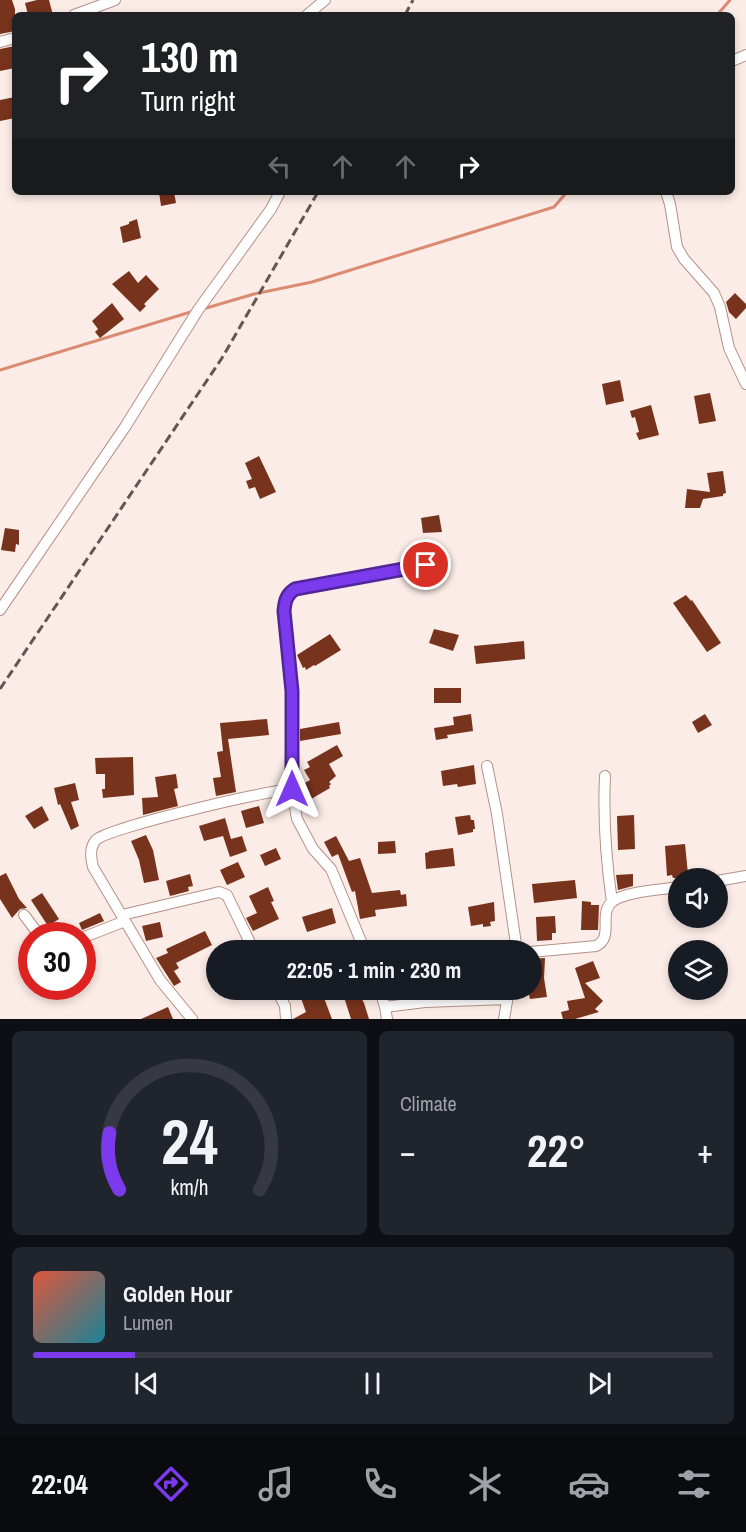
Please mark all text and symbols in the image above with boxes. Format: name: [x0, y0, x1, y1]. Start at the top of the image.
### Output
text: 130 m: [141, 29, 239, 85]
icon: right: [42, 36, 120, 114]
text: Turn right: [141, 83, 235, 119]
icon: left: [263, 150, 296, 183]
icon: ahead: [326, 150, 359, 183]
icon: ahead: [389, 150, 422, 183]
icon: right: [452, 150, 485, 183]
pin: [400, 539, 451, 590]
icon: arrive: [409, 548, 442, 581]
position arrow: [260, 757, 324, 821]
map controls: [668, 868, 728, 1000]
button: sound: [668, 868, 728, 928]
speed limit sign: 30: [18, 922, 96, 1000]
button: layers: [668, 940, 728, 1000]
text: 22:05 · 1 min · 230 m: [287, 955, 461, 985]
text: Climate: [400, 1090, 457, 1117]
text: 24: [161, 1099, 218, 1183]
text: 22°: [527, 1120, 586, 1181]
text: −: [400, 1129, 416, 1173]
text: +: [697, 1129, 713, 1173]
text: km/h: [170, 1173, 209, 1202]
text: Golden Hour: [123, 1279, 232, 1309]
text: Lumen: [123, 1309, 173, 1336]
icon: previous: [130, 1367, 163, 1400]
icon: pause: [356, 1367, 389, 1400]
icon: next: [583, 1367, 616, 1400]
icon: directions: [150, 1463, 192, 1505]
icon: music: [255, 1463, 297, 1505]
icon: phone: [359, 1463, 401, 1505]
icon: climate: [464, 1463, 506, 1505]
icon: car: [568, 1463, 610, 1505]
icon: filters: [673, 1463, 715, 1505]
text: 22:04: [31, 1466, 88, 1502]

